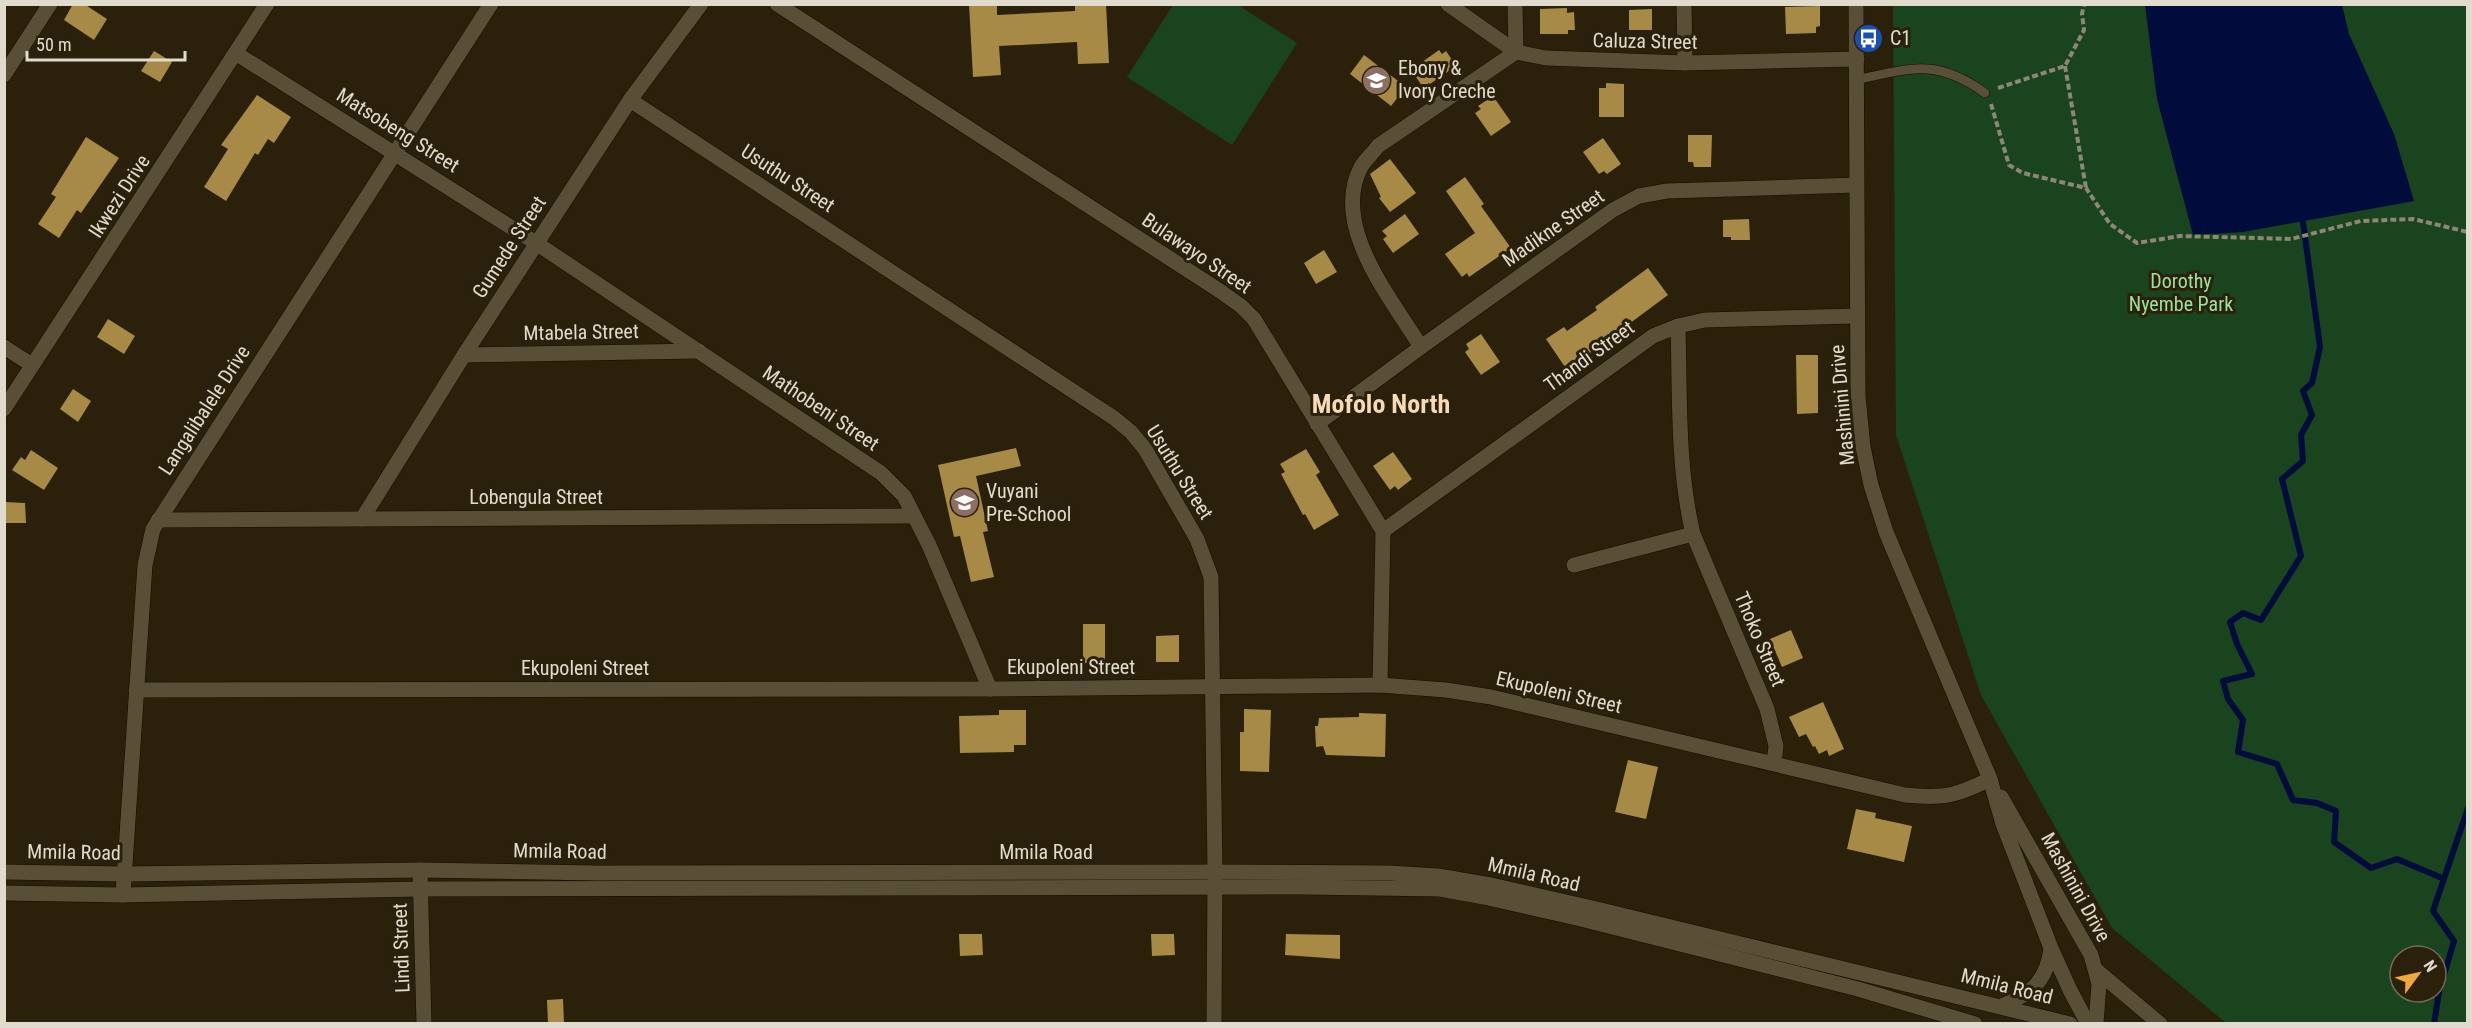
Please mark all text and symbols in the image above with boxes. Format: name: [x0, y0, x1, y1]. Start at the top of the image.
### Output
bus stop icon: C1: [1853, 22, 1885, 54]
scale bar: [27, 24, 184, 62]
place label: C1: [1890, 26, 1911, 50]
street label: Caluza Street: [1592, 28, 1698, 54]
text: 50 m: [36, 34, 71, 55]
place label: Ebony & Ivory Creche: [1398, 56, 1496, 103]
school or university icon: Ebony & Ivory Creche: [1361, 64, 1393, 96]
street label: Matsobeng Street: [332, 83, 464, 177]
street label: Usuthu Street: [737, 139, 839, 217]
street label: Ikwezi Drive: [83, 150, 155, 242]
street label: Madikne Street: [1497, 184, 1609, 272]
street label: Gumede Street: [467, 191, 551, 302]
street label: Bulawayo Street: [1138, 208, 1256, 298]
park label: Dorothy Nyembe Park: [2129, 269, 2233, 316]
street label: Thandi Street: [1539, 315, 1639, 397]
street label: Mtabela Street: [523, 319, 639, 345]
street label: Langalibalele Drive: [153, 341, 255, 479]
street label: Mashinini Drive: [1825, 344, 1859, 466]
street label: Mathobeni Street: [758, 360, 884, 456]
district label: Mofolo North: [1312, 389, 1450, 419]
street label: Usuthu Street: [1142, 420, 1218, 524]
place label: Vuyani Pre-School: [986, 479, 1071, 526]
street label: Lobengula Street: [469, 485, 603, 509]
school or university icon: Vuyani Pre-School: [949, 487, 981, 519]
street label: Thoko Street: [1729, 588, 1791, 690]
street label: Ekupoleni Street: [1007, 655, 1135, 679]
street label: Ekupoleni Street: [521, 656, 649, 680]
street label: Ekupoleni Street: [1494, 666, 1624, 718]
street label: Mashinini Drive: [2036, 828, 2116, 946]
street label: Mmila Road: [513, 838, 607, 864]
street label: Mmila Road: [27, 839, 121, 865]
street label: Mmila Road: [999, 840, 1093, 864]
street label: Mmila Road: [1486, 852, 1582, 896]
street label: Lindi Street: [387, 903, 415, 993]
north arrow: [2388, 944, 2448, 1004]
text: N: [2420, 957, 2441, 975]
street label: Mmila Road: [1959, 963, 2055, 1009]

